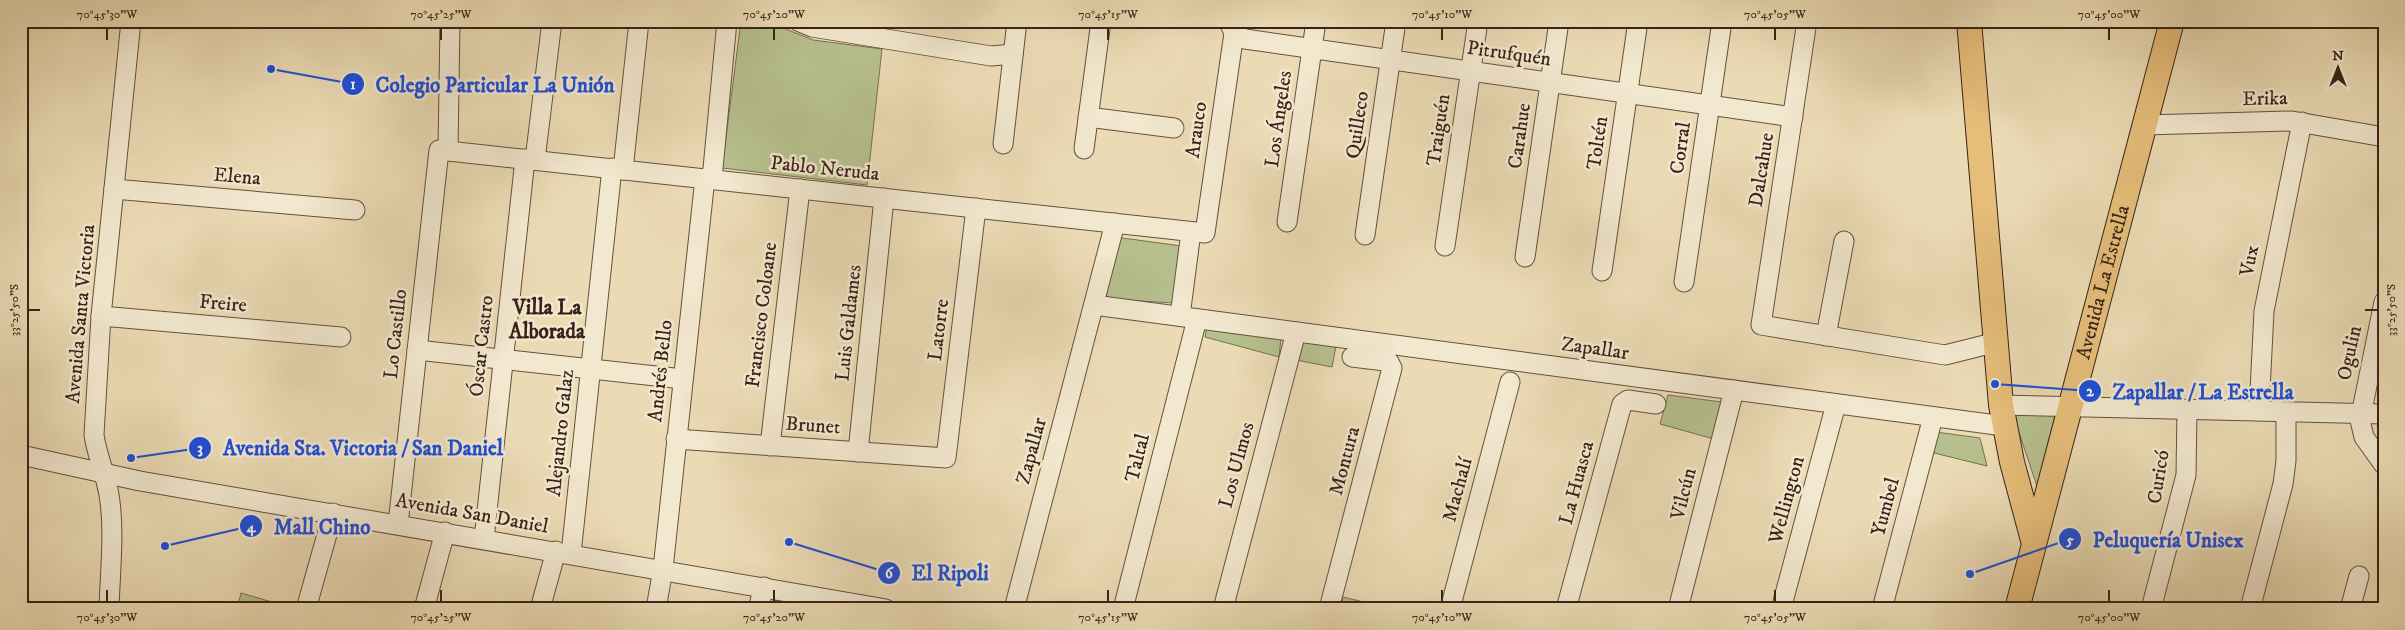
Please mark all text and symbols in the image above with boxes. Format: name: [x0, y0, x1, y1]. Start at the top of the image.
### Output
text: 70°45'30"W: [77, 7, 138, 22]
text: 70°45'25"W: [410, 7, 473, 22]
text: 70°45'20"W: [743, 7, 806, 22]
text: 70°45'15"W: [1078, 7, 1139, 22]
text: 70°45'10"W: [1412, 7, 1473, 22]
text: 70°45'05"W: [1744, 7, 1807, 22]
text: 70°45'00"W: [2078, 7, 2141, 22]
street label: Pitrufquén: [1465, 36, 1553, 72]
north arrow: [2312, 42, 2362, 92]
text: N: [2332, 47, 2344, 65]
callout: Colegio Particular La Unión: [340, 66, 624, 102]
street label: Los Ángeles: [1259, 69, 1298, 169]
text: Colegio Particular La Unión: [375, 73, 616, 99]
text: 1: [350, 75, 356, 94]
street label: Erika: [2242, 86, 2288, 112]
street label: Quilleco: [1341, 89, 1375, 161]
street label: Traiguén: [1422, 92, 1456, 168]
street label: Arauco: [1181, 100, 1213, 160]
street label: Carahue: [1503, 102, 1537, 170]
street label: Toltén: [1582, 114, 1614, 171]
street label: Corral: [1665, 120, 1697, 176]
street label: Dalcahue: [1744, 131, 1780, 209]
street label: Pablo Neruda: [769, 151, 881, 187]
street label: Elena: [212, 162, 262, 192]
street label: Avenida La Estrella: [2071, 202, 2136, 362]
street label: Avenida Santa Victoria: [61, 223, 101, 405]
street label: Francisco Coloane: [741, 241, 783, 389]
street label: Vux: [2234, 243, 2265, 280]
street label: Luis Galdames: [830, 263, 868, 383]
text: 33°25'50"S: [7, 284, 22, 336]
text: 33°25'50"S: [2384, 284, 2399, 336]
street label: Lo Castillo: [379, 288, 413, 380]
street label: Freire: [198, 289, 248, 319]
street label: Óscar Castro: [463, 294, 500, 398]
district label: Villa La Alborada: [508, 295, 586, 345]
street label: Latorre: [923, 298, 955, 362]
street label: Andrés Bello: [643, 319, 679, 423]
street label: Ogulin: [2332, 323, 2368, 383]
street label: Zapallar: [1560, 332, 1631, 366]
street label: Alejandro Galaz: [542, 368, 580, 498]
callout: Zapallar / La Estrella: [2077, 373, 2303, 409]
text: Zapallar / La Estrella: [2112, 380, 2295, 406]
text: 2: [2086, 382, 2094, 401]
street label: Brunet: [785, 412, 841, 440]
street label: Zapallar: [1011, 414, 1053, 487]
street label: Los Ulmos: [1214, 419, 1261, 511]
street label: Montura: [1324, 423, 1366, 498]
callout: Avenida Sta. Victoria / San Daniel: [188, 430, 513, 466]
street label: Taltal: [1120, 431, 1156, 485]
text: Avenida Sta. Victoria / San Daniel: [222, 436, 504, 462]
street label: La Huasca: [1554, 438, 1600, 528]
text: 3: [197, 439, 203, 458]
street label: Curicó: [2142, 448, 2176, 506]
street label: Wellington: [1763, 453, 1811, 547]
street label: Machalí: [1437, 454, 1479, 525]
street label: Vilcún: [1665, 465, 1703, 523]
street label: Yumbel: [1866, 475, 1906, 539]
street label: Avenida San Daniel: [394, 488, 550, 540]
callout: Mall Chino: [238, 508, 380, 544]
text: Mall Chino: [274, 515, 370, 541]
text: 4: [246, 518, 257, 537]
callout: Peluquería Unisex: [2058, 521, 2254, 557]
text: Peluquería Unisex: [2092, 528, 2244, 554]
text: 5: [2065, 531, 2074, 550]
callout: El Ripoli: [877, 555, 999, 591]
text: El Ripoli: [911, 561, 989, 587]
text: 6: [885, 564, 894, 583]
text: 70°45'30"W: [77, 610, 138, 625]
text: 70°45'25"W: [410, 610, 473, 625]
text: 70°45'20"W: [743, 610, 806, 625]
text: 70°45'15"W: [1078, 610, 1139, 625]
text: 70°45'10"W: [1412, 610, 1473, 625]
text: 70°45'05"W: [1744, 610, 1807, 625]
text: 70°45'00"W: [2078, 610, 2141, 625]

